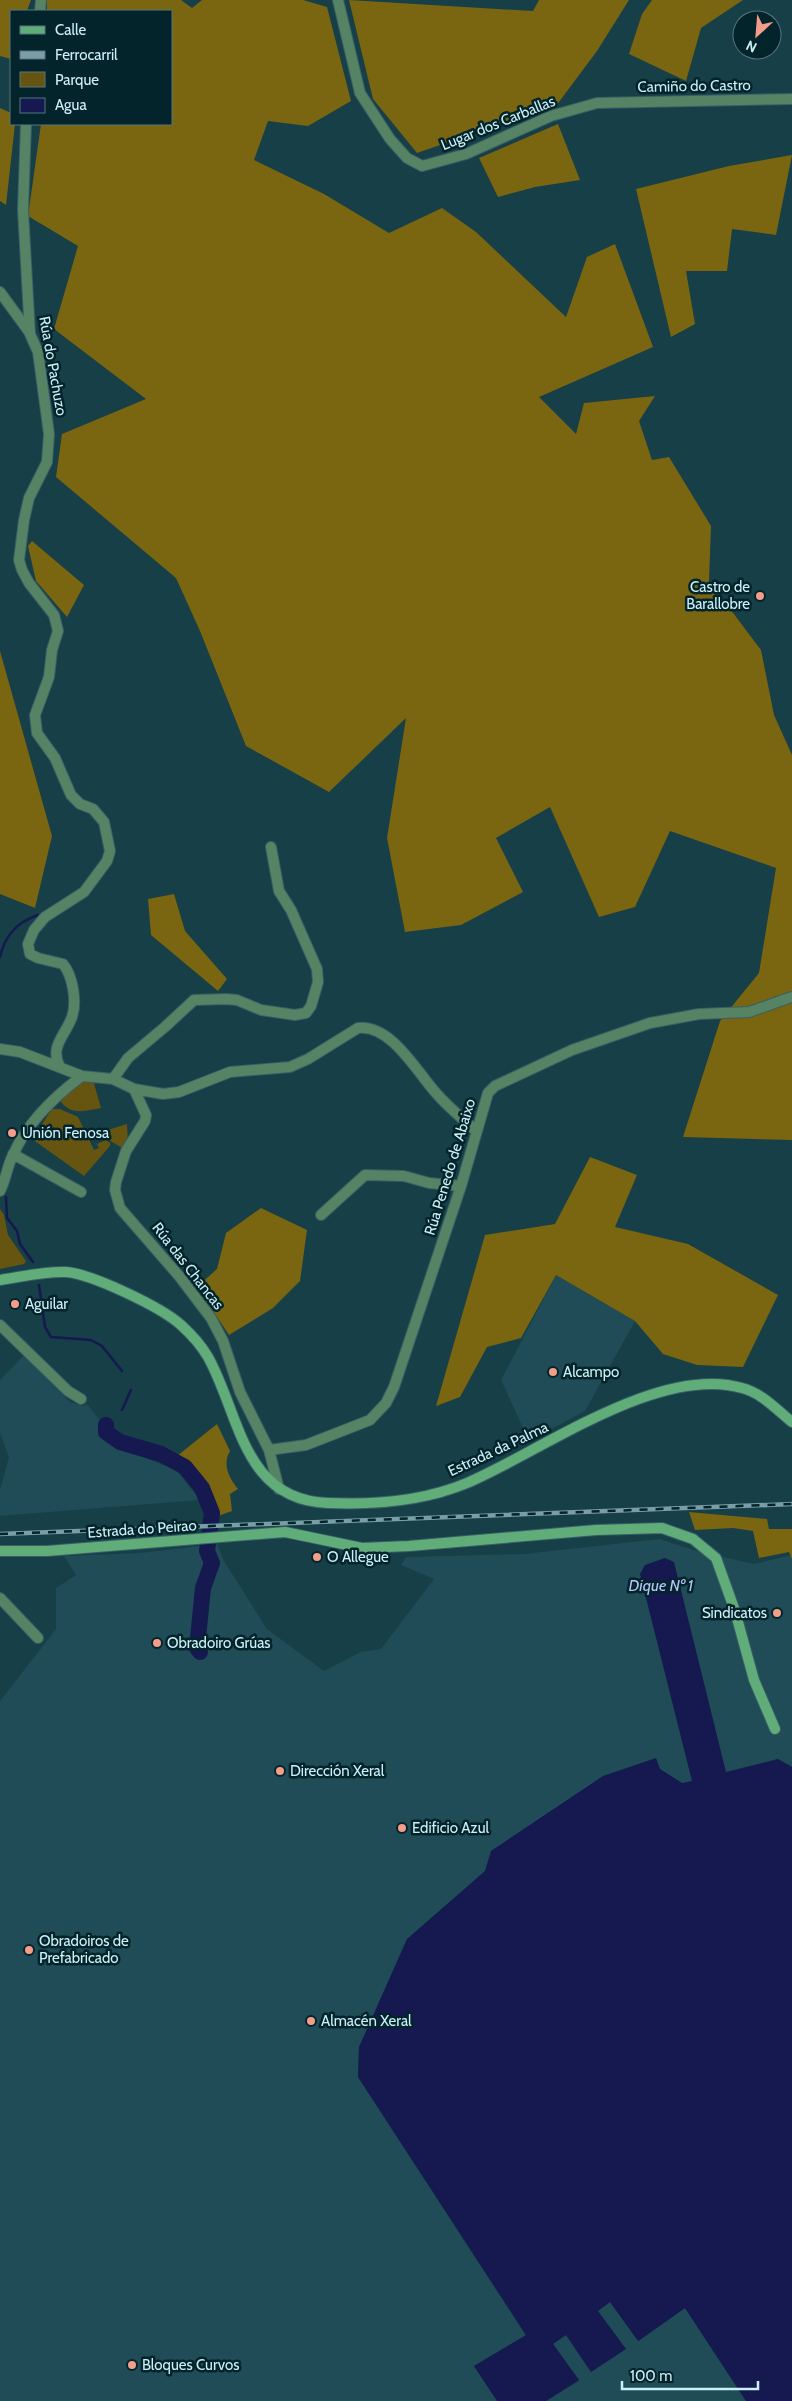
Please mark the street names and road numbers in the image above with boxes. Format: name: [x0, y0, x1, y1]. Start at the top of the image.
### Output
street label: Camiño do Castro: [637, 76, 751, 96]
street label: Lugar dos Carballas: [438, 92, 558, 154]
street label: Rúa do Pachuzo: [35, 315, 71, 417]
street label: Rúa Penedo de Abaixo: [421, 1097, 479, 1237]
street label: Rúa das Chancas: [148, 1219, 228, 1313]
street label: Estrada da Palma: [445, 1418, 552, 1480]
street label: Estrada do Peirao: [87, 1516, 197, 1542]

